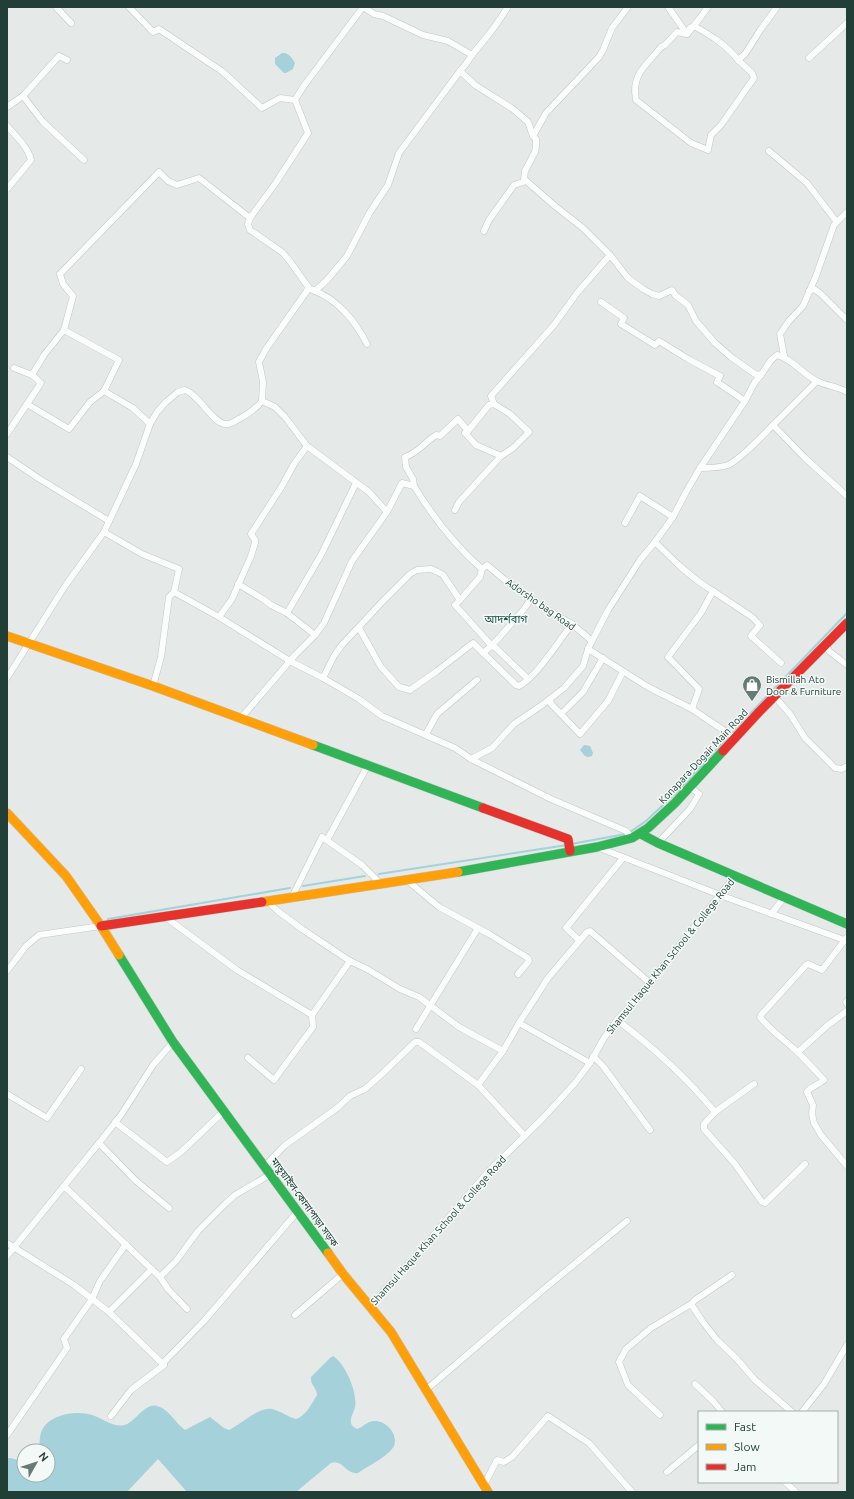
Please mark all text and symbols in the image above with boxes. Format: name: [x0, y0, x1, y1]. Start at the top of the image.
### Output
street label: Adorsho bag Road: [504, 576, 578, 633]
district label: আদর্শবাগ: [484, 612, 528, 625]
shop icon: Bismillah Ato Door & Furniture: [741, 674, 763, 702]
place label: Bismillah Ato Door & Furniture: [766, 674, 841, 697]
street label: Konapara-Dogair Main Road: [657, 707, 750, 806]
street label: Shamsul Haque Khan School & College Road: [604, 876, 737, 1036]
street label: Shamsul Haque Khan School & College Road: [369, 1154, 508, 1307]
street label: মাতুয়াইল-কোনাপাড়া সড়ক: [268, 1155, 341, 1250]
legend: [698, 1411, 838, 1483]
text: Fast: [734, 1420, 756, 1433]
text: Slow: [734, 1440, 760, 1453]
north arrow: [16, 1443, 56, 1483]
text: N: [37, 1450, 51, 1464]
text: Jam: [734, 1460, 756, 1473]

